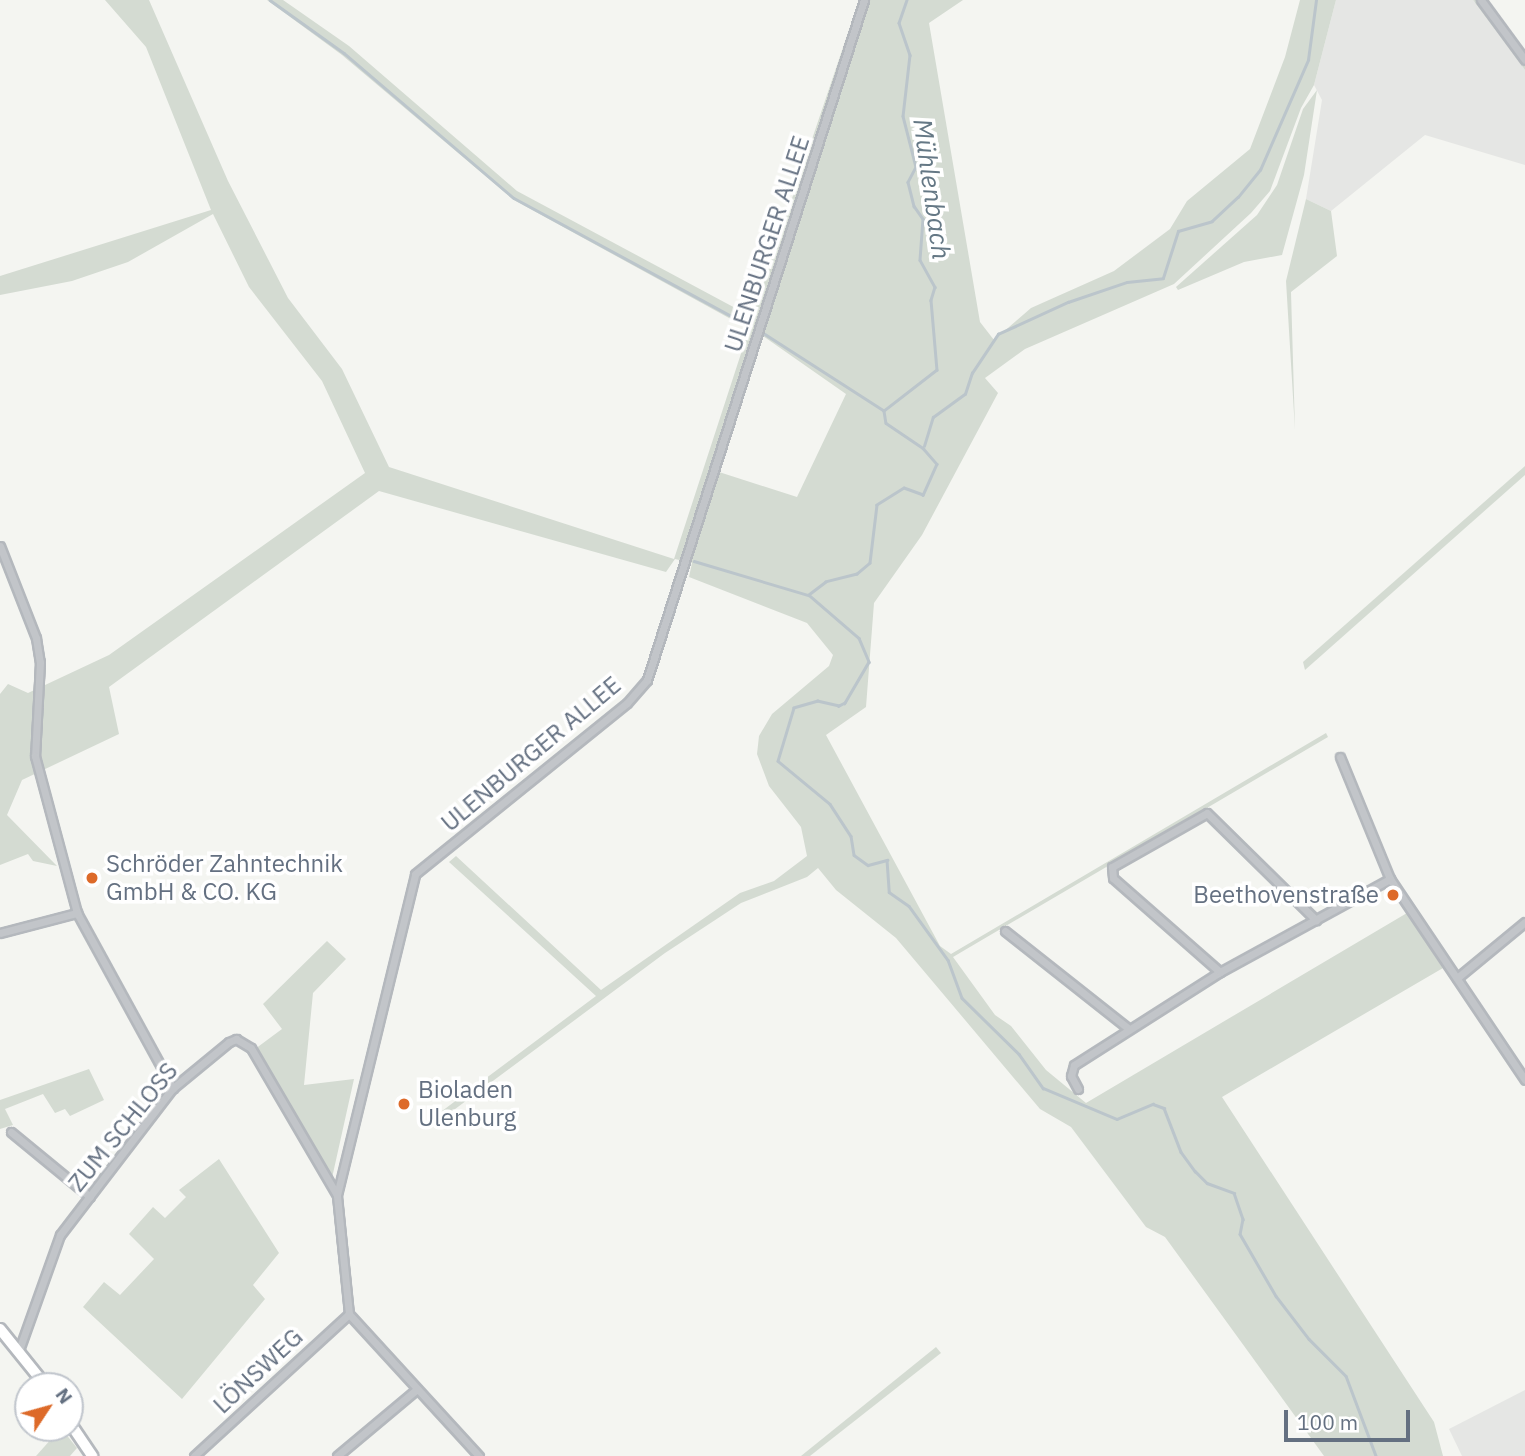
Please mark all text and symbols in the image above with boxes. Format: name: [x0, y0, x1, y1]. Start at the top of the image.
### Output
water label: Mühlenbach: [907, 117, 957, 261]
street label: ULENBURGER ALLEE: [718, 132, 816, 356]
street label: ULENBURGER ALLEE: [435, 671, 627, 837]
place label: Schröder Zahntechnik GmbH & CO. KG: [106, 850, 343, 906]
marker: Schröder Zahntechnik GmbH & CO. KG: [84, 870, 100, 886]
place label: Beethovenstraße: [1193, 881, 1379, 909]
marker: Beethovenstraße: [1385, 887, 1401, 903]
street label: ZUM SCHLOSS: [62, 1057, 184, 1197]
place label: Bioladen Ulenburg: [418, 1076, 516, 1132]
marker: Bioladen Ulenburg: [396, 1096, 412, 1112]
street label: LÖNSWEG: [207, 1323, 309, 1419]
north arrow: [14, 1372, 84, 1442]
text: N: [51, 1383, 78, 1408]
scale bar: [1287, 1396, 1413, 1440]
text: 100 m: [1297, 1408, 1358, 1436]

